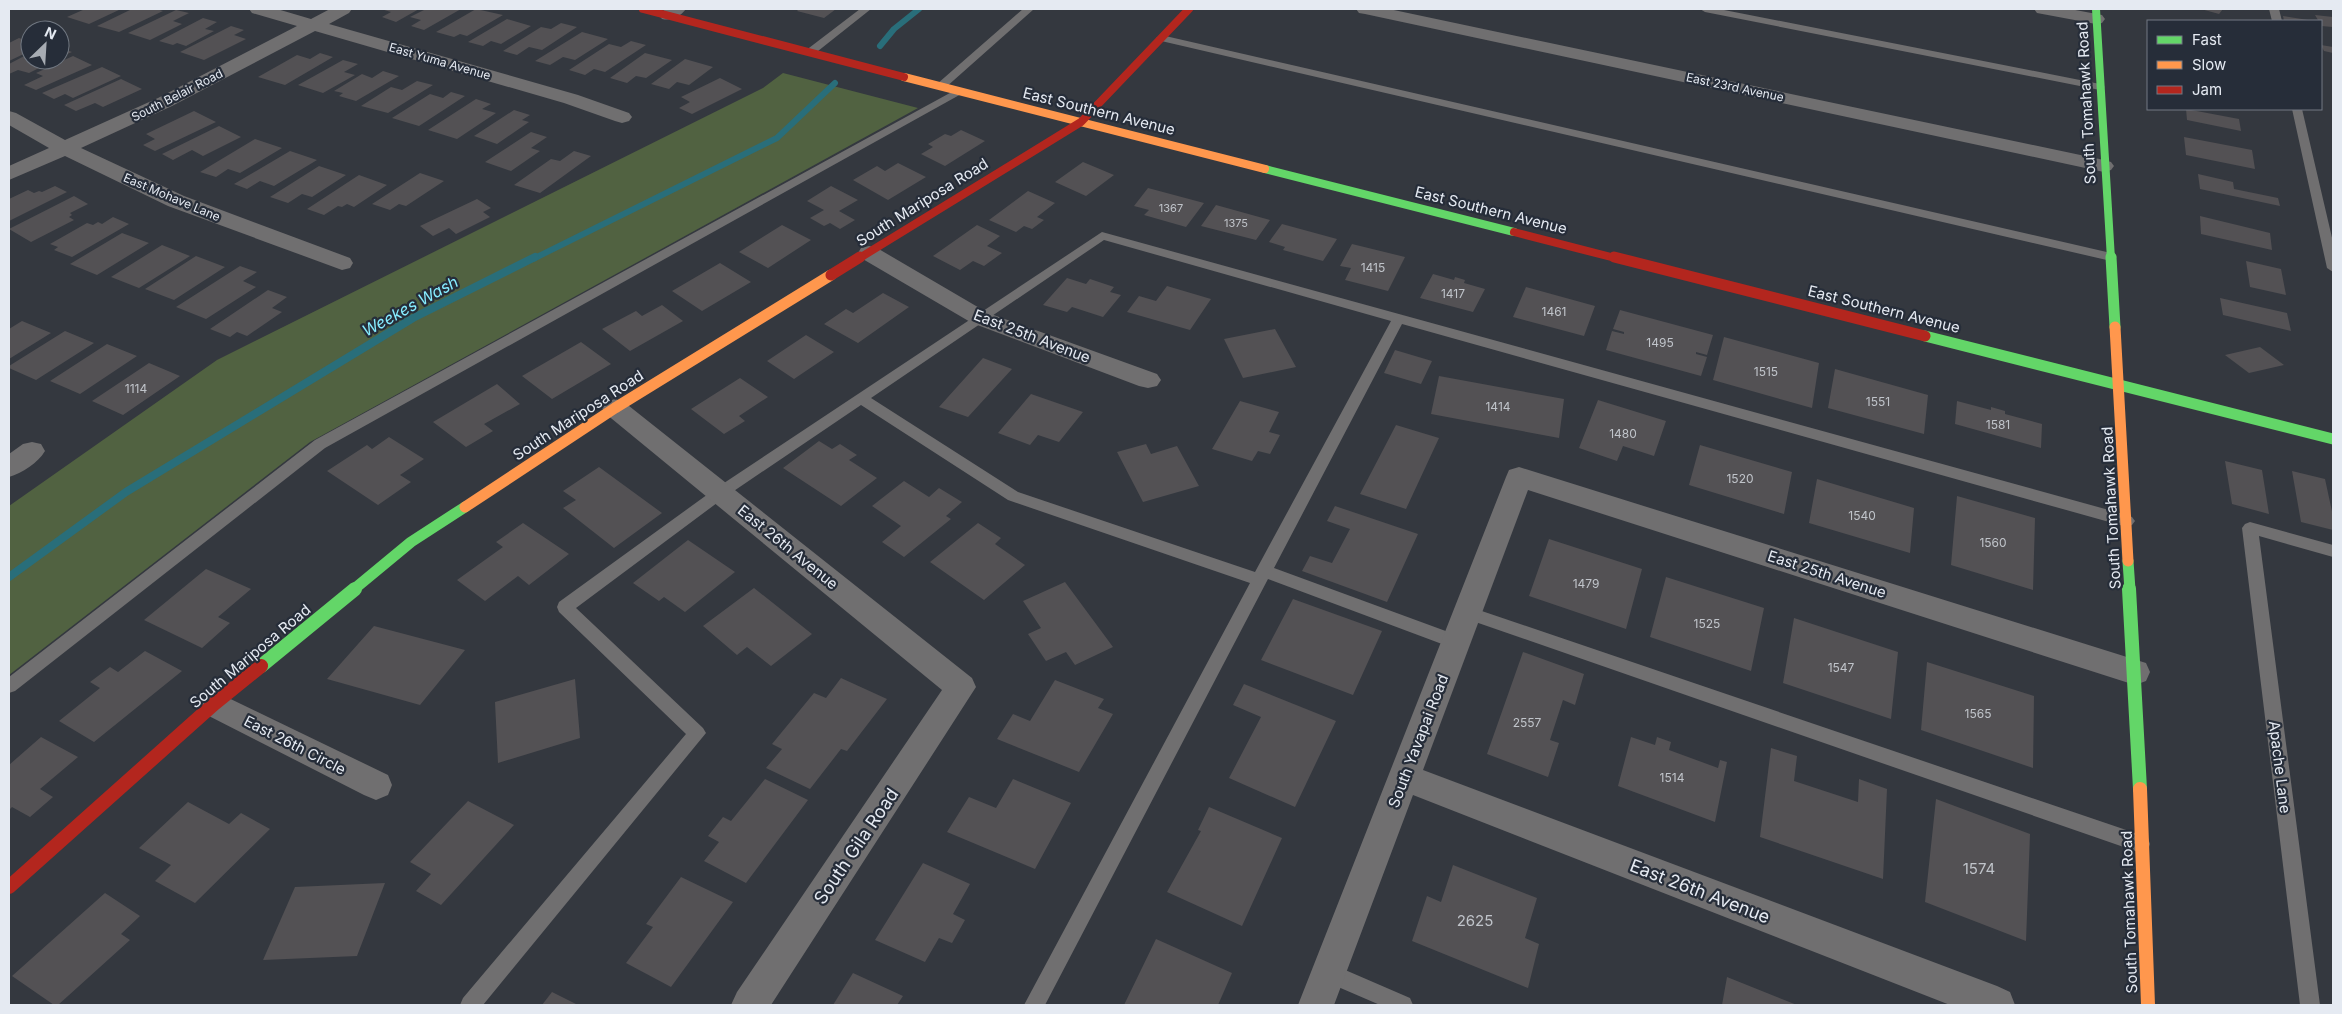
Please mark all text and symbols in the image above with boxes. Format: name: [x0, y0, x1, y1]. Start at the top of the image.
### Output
north arrow: [20, 20, 70, 70]
legend: [2147, 20, 2322, 110]
street label: South Tomahawk Road: [2072, 21, 2100, 185]
text: N: [42, 23, 59, 43]
text: Fast: [2192, 30, 2222, 49]
street label: East Yuma Avenue: [387, 39, 493, 83]
text: Slow: [2192, 55, 2226, 74]
street label: South Belair Road: [129, 65, 225, 125]
street label: East 23rd Avenue: [1685, 69, 1785, 105]
text: Jam: [2192, 80, 2222, 99]
street label: East Southern Avenue: [1021, 83, 1177, 139]
street label: South Mariposa Road: [853, 154, 991, 250]
street label: East Mohave Lane: [121, 170, 223, 224]
street label: East Southern Avenue: [1413, 182, 1569, 238]
house number: 1367: [1159, 201, 1183, 215]
house number: 1375: [1224, 216, 1248, 230]
house number: 1415: [1361, 260, 1385, 275]
water label: Weekes Wash: [359, 271, 461, 341]
street label: East Southern Avenue: [1806, 281, 1962, 337]
house number: 1417: [1441, 286, 1465, 301]
house number: 1461: [1542, 304, 1566, 319]
street label: East 25th Avenue: [971, 305, 1093, 367]
house number: 1495: [1646, 335, 1674, 350]
house number: 1515: [1754, 364, 1778, 379]
street label: South Mariposa Road: [509, 366, 647, 464]
house number: 1114: [125, 381, 147, 396]
house number: 1551: [1866, 394, 1890, 409]
house number: 1414: [1485, 399, 1511, 414]
house number: 1581: [1986, 417, 2010, 432]
house number: 1480: [1609, 426, 1637, 441]
street label: South Tomahawk Road: [2097, 426, 2125, 590]
house number: 1520: [1726, 471, 1754, 486]
street label: East 26th Avenue: [734, 501, 842, 593]
house number: 1540: [1848, 508, 1876, 523]
house number: 1560: [1979, 535, 2007, 550]
street label: East 25th Avenue: [1765, 546, 1889, 602]
house number: 1479: [1573, 576, 1599, 591]
street label: South Mariposa Road: [186, 600, 314, 712]
house number: 1525: [1694, 616, 1720, 631]
house number: 1547: [1828, 660, 1855, 675]
street label: South Yavapai Road: [1384, 672, 1452, 810]
house number: 1565: [1965, 706, 1991, 721]
street label: East 26th Circle: [241, 711, 349, 779]
house number: 2557: [1513, 715, 1542, 730]
street label: Apache Lane: [2265, 720, 2295, 814]
house number: 1514: [1660, 770, 1685, 785]
street label: South Gila Road: [809, 784, 903, 908]
street label: South Tomahawk Road: [2117, 830, 2141, 994]
street label: East 26th Avenue: [1627, 855, 1773, 927]
house number: 1574: [1963, 859, 1995, 878]
house number: 2625: [1457, 911, 1493, 930]

